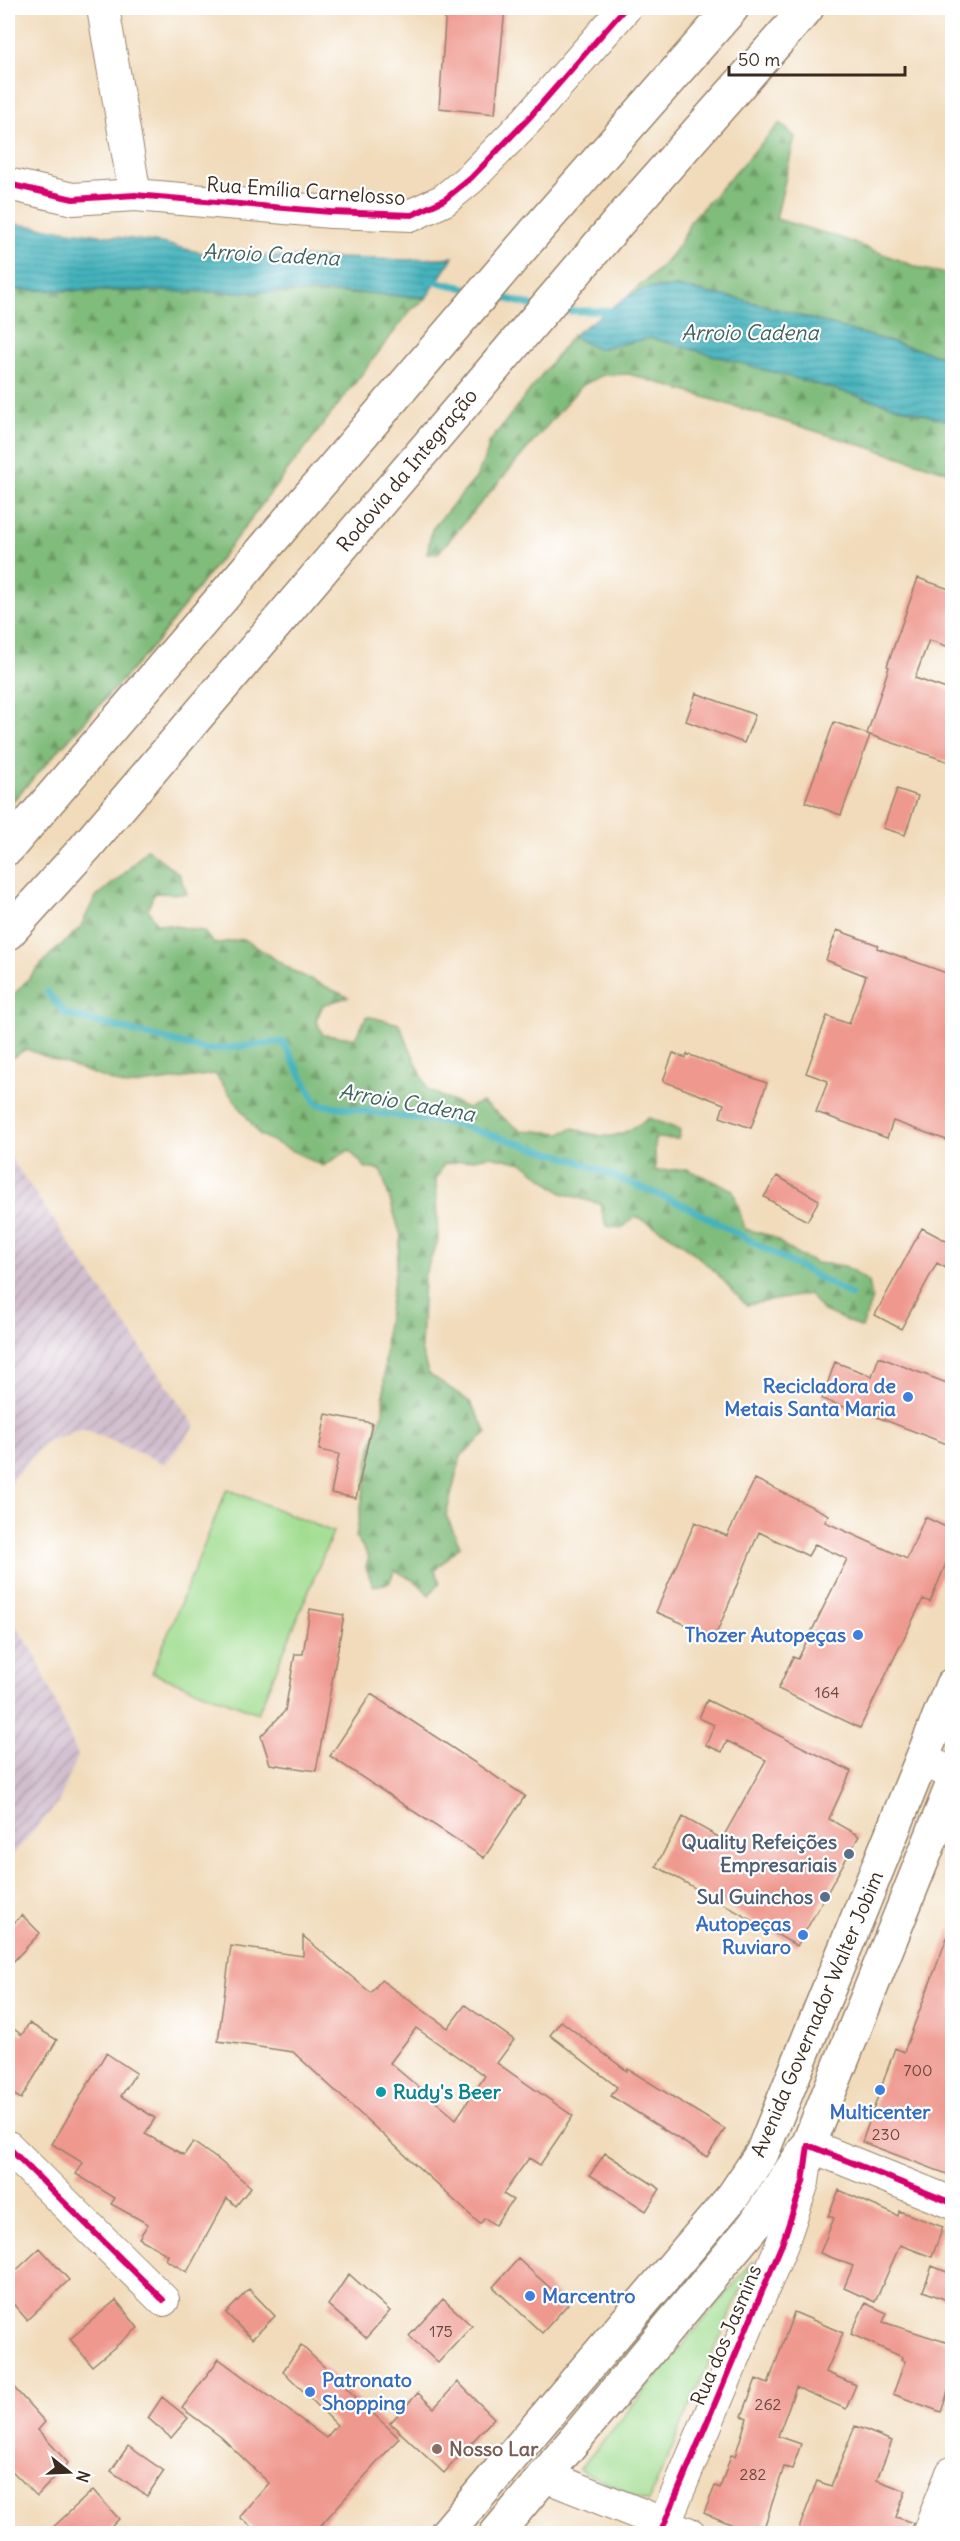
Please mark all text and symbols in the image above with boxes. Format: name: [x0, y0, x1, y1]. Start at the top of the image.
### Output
scale bar: [729, 39, 904, 77]
text: 50 m: [738, 48, 780, 71]
street label: Rua Emília Carnelosso: [206, 171, 406, 210]
water label: Arroio Cadena: [202, 237, 341, 272]
water label: Arroio Cadena: [681, 319, 820, 346]
street label: Rodovia da Integração: [331, 383, 482, 556]
water label: Arroio Cadena: [337, 1077, 478, 1128]
place label: Recicladora de Metais Santa Maria: [724, 1373, 897, 1421]
marker: Recicladora de Metais Santa Maria: [901, 1390, 915, 1404]
place label: Thozer Autopeças: [685, 1622, 846, 1647]
marker: Thozer Autopeças: [851, 1628, 865, 1642]
house number: 164: [815, 1682, 839, 1702]
place label: Quality Refeições Empresariais: [682, 1829, 837, 1877]
marker: Quality Refeições Empresariais: [842, 1847, 856, 1861]
street label: Avenida Governador Walter Jobim: [745, 1867, 888, 2161]
place label: Sul Guinchos: [697, 1884, 813, 1909]
marker: Sul Guinchos: [818, 1890, 832, 1904]
place label: Autopeças Ruviaro: [696, 1911, 791, 1959]
marker: Autopeças Ruviaro: [796, 1928, 810, 1942]
house number: 700: [904, 2060, 932, 2080]
place label: Rudy's Beer: [393, 2079, 502, 2104]
marker: Multicenter: [873, 2083, 887, 2097]
marker: Rudy's Beer: [374, 2085, 388, 2099]
place label: Multicenter: [830, 2099, 931, 2124]
house number: 230: [872, 2124, 900, 2144]
street label: Rua dos Jasmins: [685, 2261, 766, 2409]
place label: Marcentro: [542, 2283, 635, 2308]
marker: Marcentro: [523, 2289, 537, 2303]
house number: 175: [429, 2321, 453, 2341]
place label: Patronato Shopping: [322, 2367, 412, 2415]
marker: Patronato Shopping: [303, 2385, 317, 2399]
house number: 262: [755, 2394, 782, 2414]
place label: Nosso Lar: [449, 2436, 539, 2461]
north arrow: [39, 2442, 99, 2502]
marker: Nosso Lar: [430, 2442, 444, 2456]
house number: 282: [740, 2464, 767, 2484]
text: N: [72, 2468, 94, 2485]

